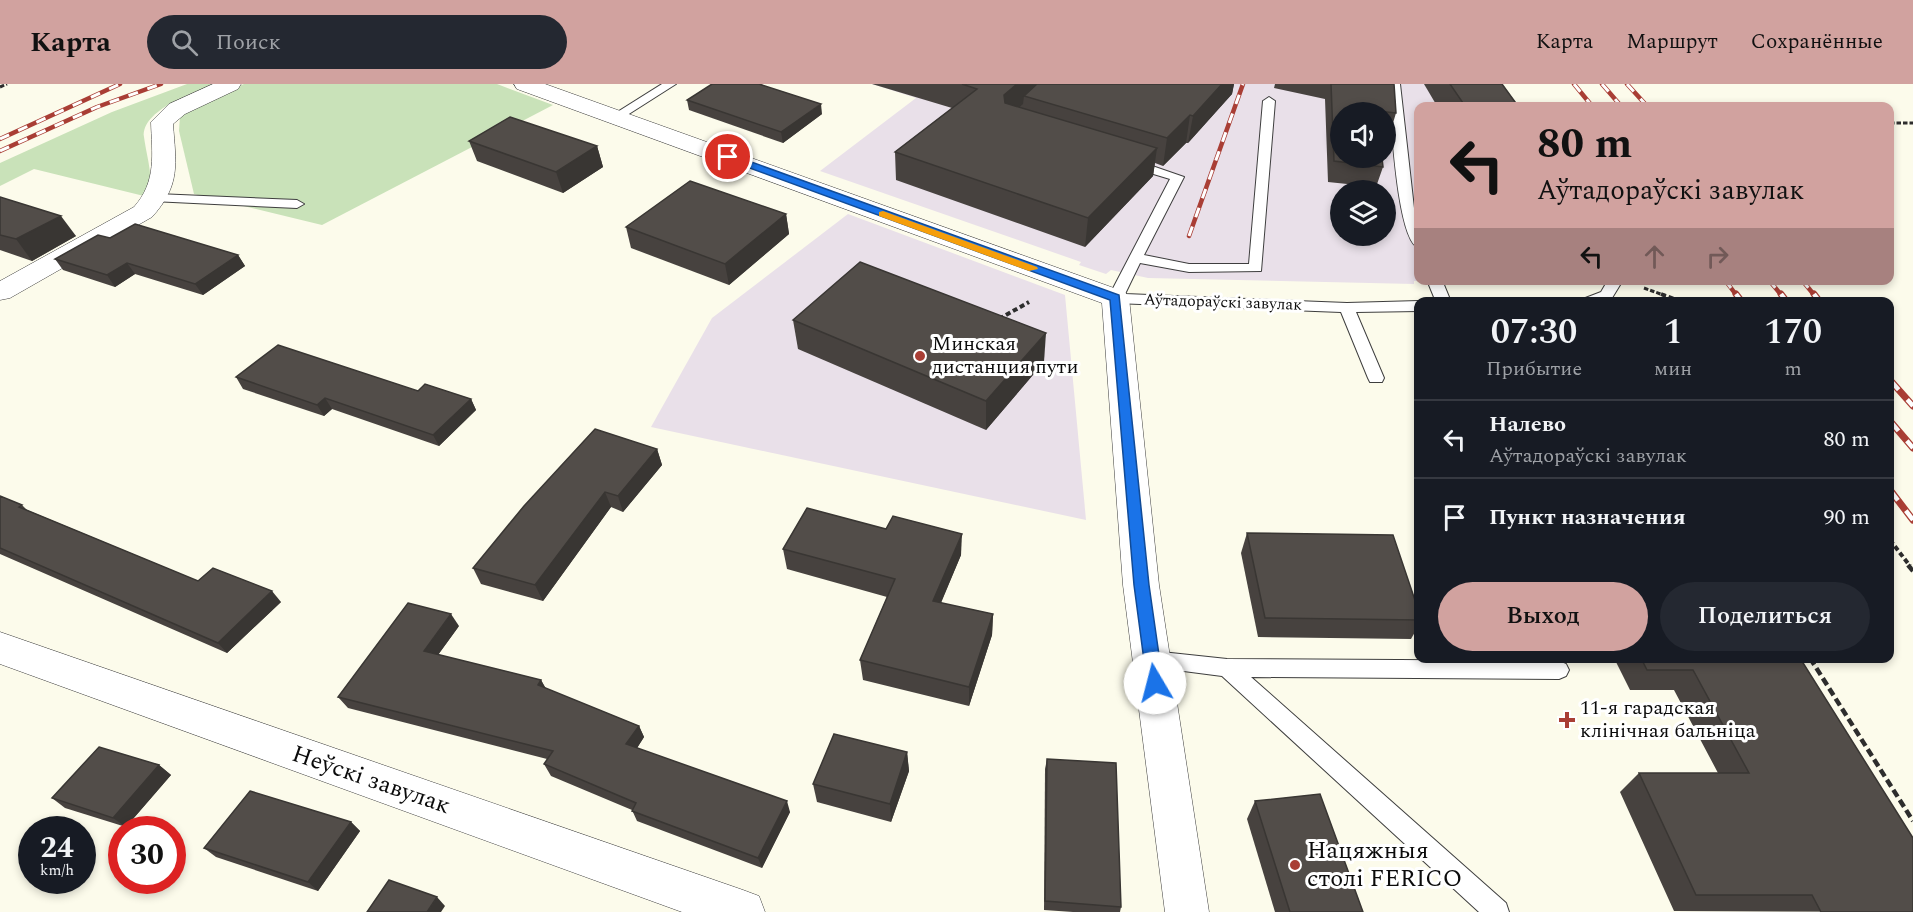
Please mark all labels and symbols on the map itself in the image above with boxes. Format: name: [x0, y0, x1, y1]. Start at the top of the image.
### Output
pin: [702, 131, 753, 182]
street label: Аўтадораўскі завулак: [1143, 287, 1303, 317]
place label: Минская дистанция пути: [932, 329, 1078, 382]
marker: Минская дистанция пути: [913, 349, 927, 363]
position arrow: [1123, 651, 1187, 715]
place label: 11-я гарадская клінічная бальніца: [1580, 693, 1756, 746]
marker: 11-я гарадская клінічная бальніца: [1558, 711, 1576, 729]
street label: Неўскі завулак: [287, 736, 455, 824]
speed limit sign: 30: [108, 816, 186, 894]
place label: Нацяжныя столі FERICO: [1307, 833, 1462, 897]
marker: Нацяжныя столі FERICO: [1288, 858, 1302, 872]

